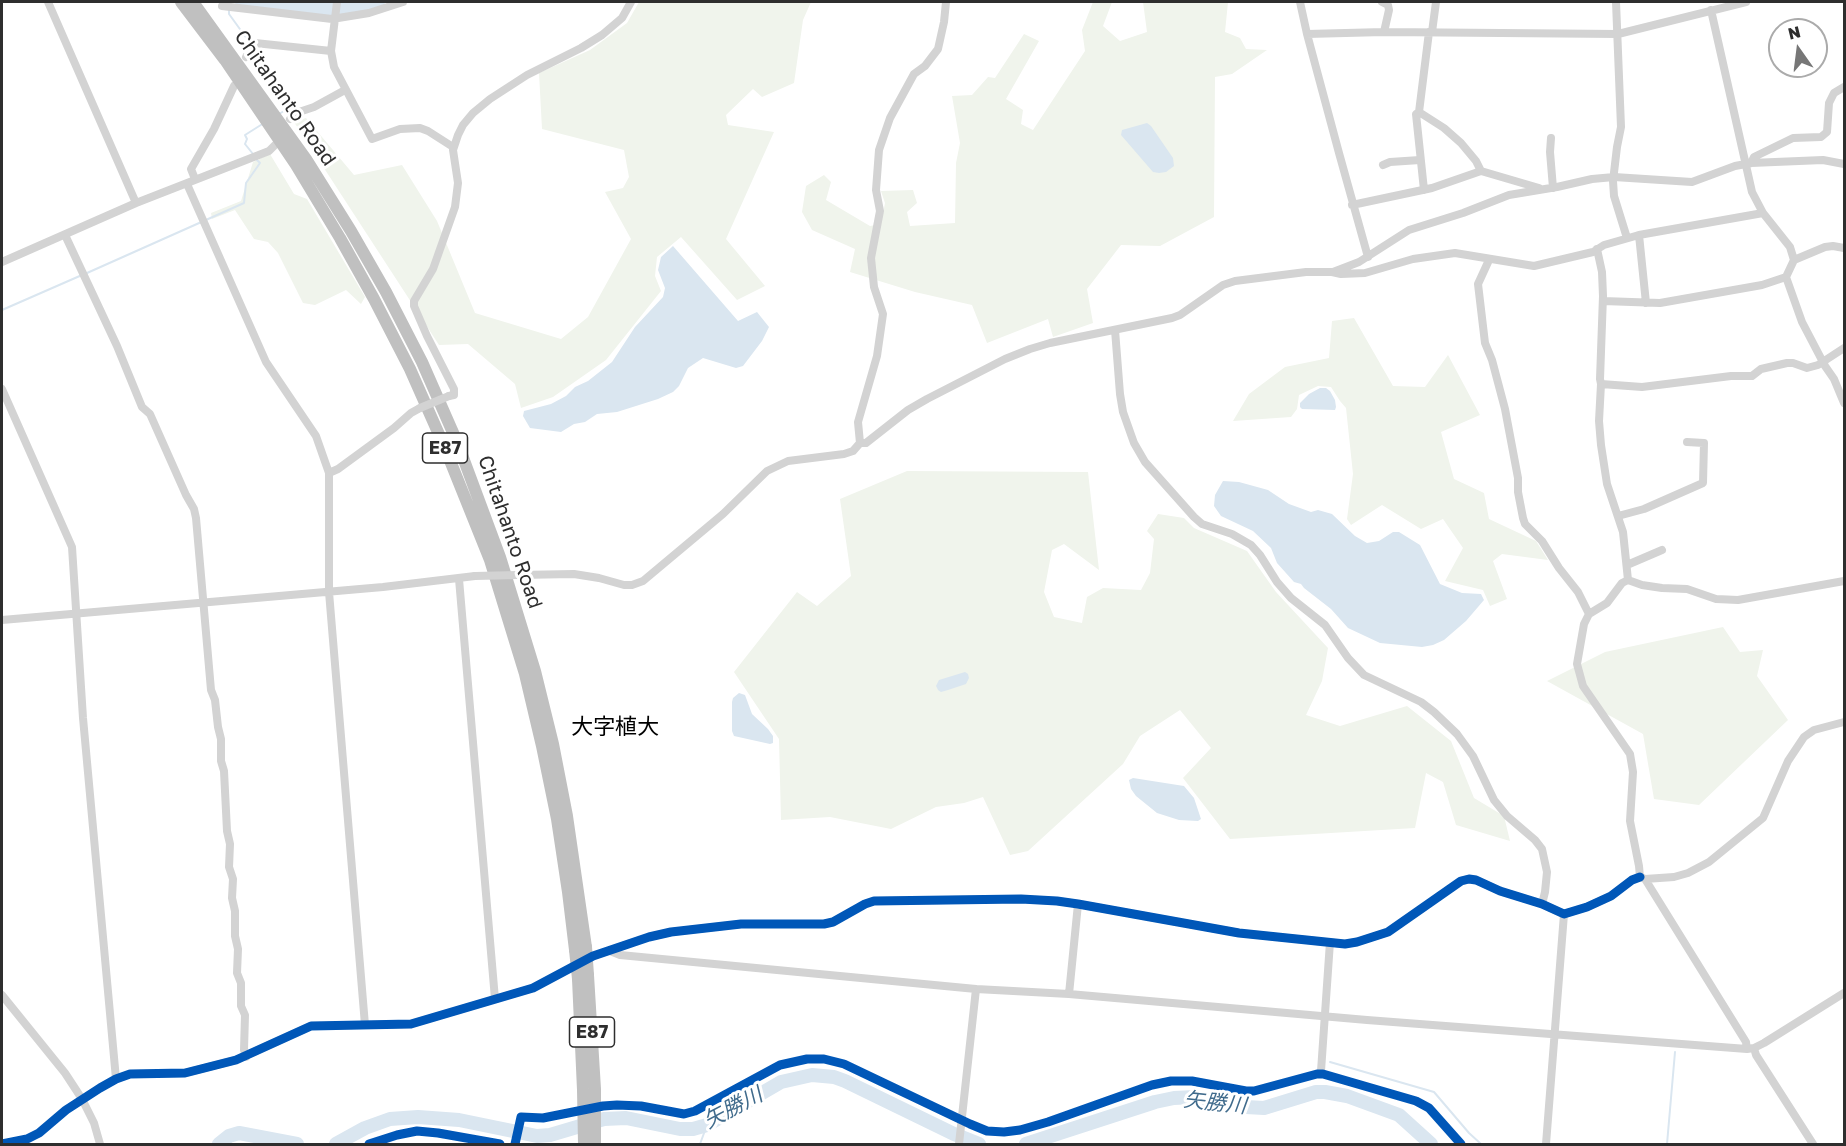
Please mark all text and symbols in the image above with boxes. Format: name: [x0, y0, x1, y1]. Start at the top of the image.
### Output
north arrow: [1768, 18, 1828, 78]
text: N: [1786, 21, 1802, 44]
street label: Chitahanto Road: [229, 25, 341, 171]
road number: E87: [422, 433, 468, 463]
street label: Chitahanto Road: [473, 452, 547, 612]
district label: 大字植大: [571, 714, 659, 740]
road number: E87: [570, 1017, 614, 1047]
water label: 矢勝川: [699, 1082, 767, 1134]
water label: 矢勝川: [1182, 1087, 1248, 1119]

